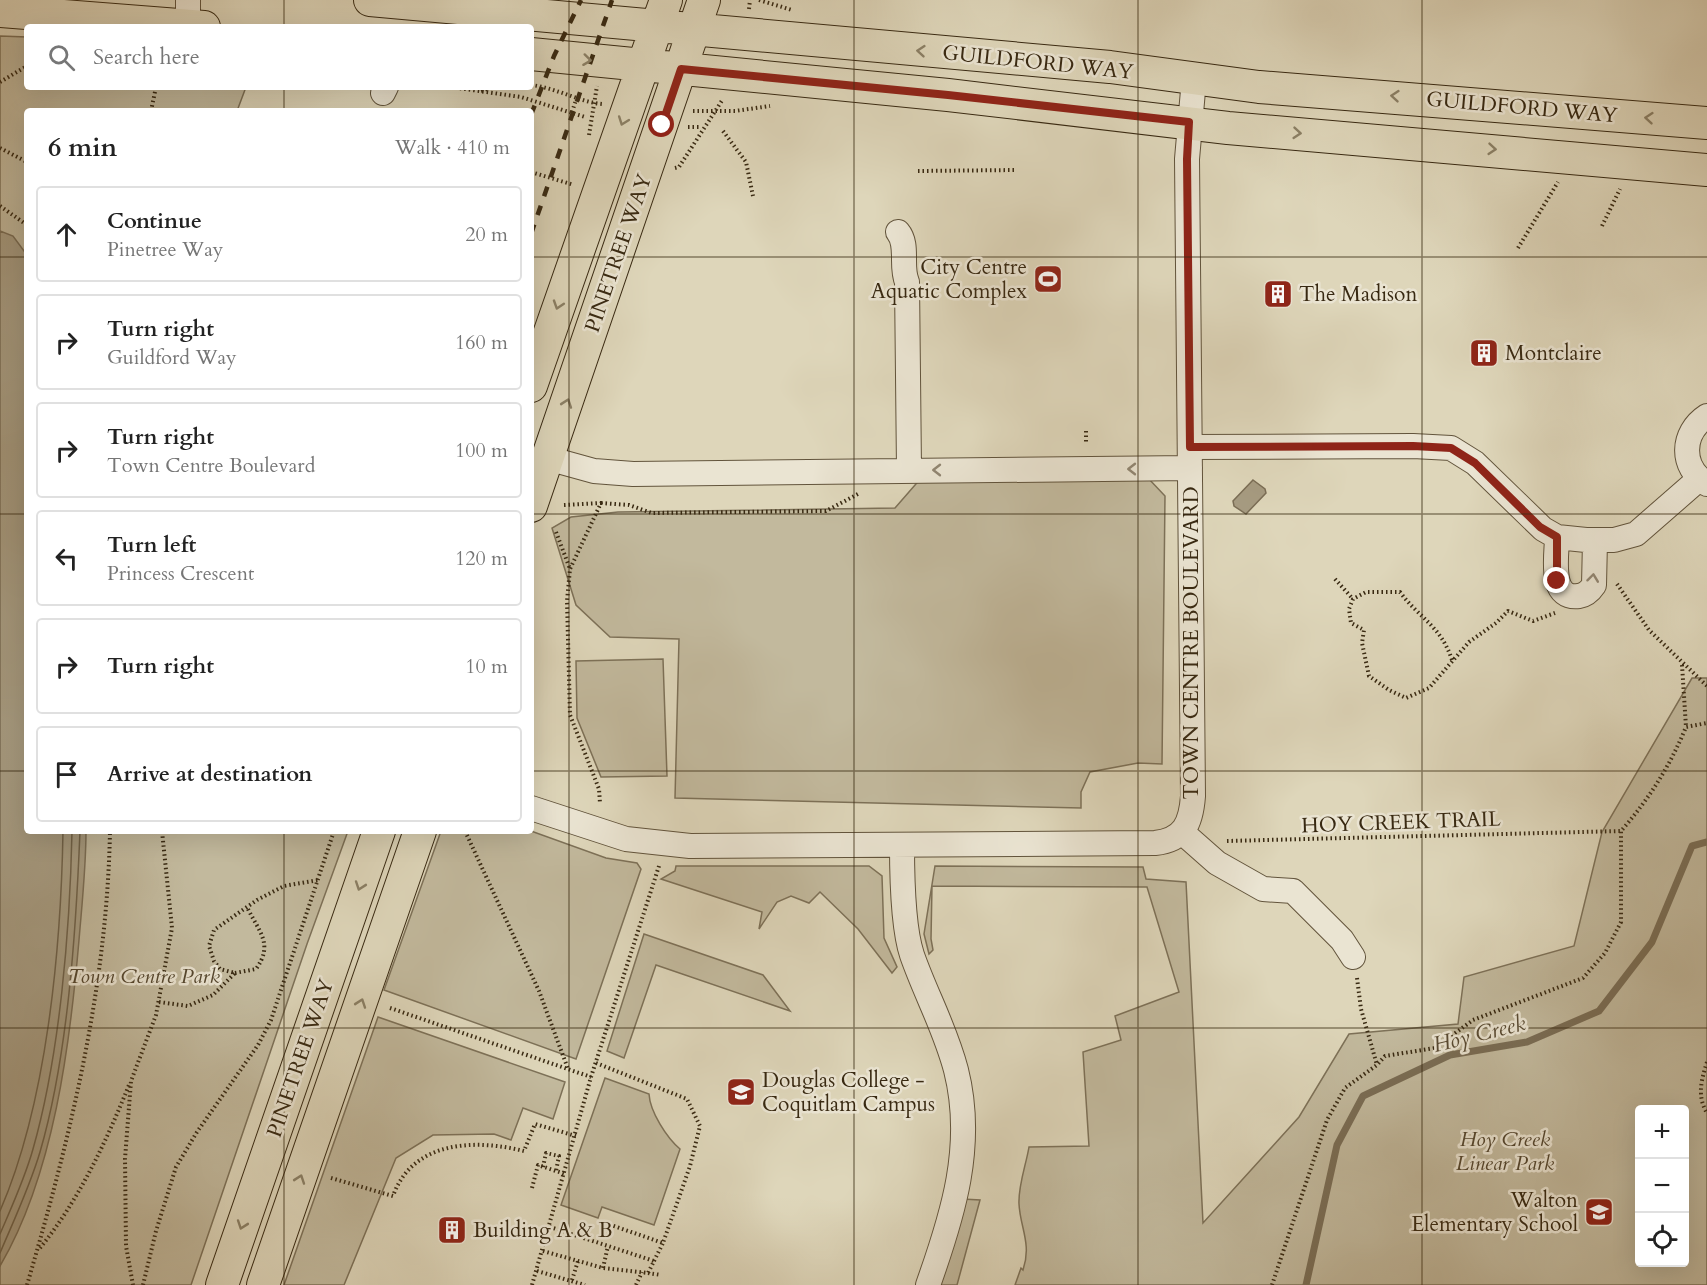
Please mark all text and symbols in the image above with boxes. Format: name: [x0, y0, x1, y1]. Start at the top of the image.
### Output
search box: [24, 24, 534, 90]
street label: GUILDFORD WAY: [941, 38, 1135, 87]
icon: search: [45, 41, 78, 74]
text: Search here: [93, 42, 200, 72]
one-way arrow: [917, 45, 926, 58]
one-way arrow: [582, 54, 591, 66]
street label: GUILDFORD WAY: [1425, 85, 1619, 130]
one-way arrow: [1390, 90, 1399, 103]
route start: [648, 111, 674, 137]
one-way arrow: [1644, 112, 1653, 125]
one-way arrow: [618, 115, 631, 126]
one-way arrow: [1293, 126, 1302, 139]
text: 6 min: [48, 130, 117, 165]
text: Walk · 410 m: [395, 134, 510, 161]
one-way arrow: [1487, 143, 1496, 156]
street label: PINETREE WAY: [578, 170, 659, 336]
text: Continue: [107, 206, 202, 236]
icon: ahead: [50, 218, 83, 251]
text: 20 m: [465, 221, 508, 248]
text: Pinetree Way: [107, 236, 223, 263]
place label: City Centre Aquatic Complex: [871, 253, 1028, 306]
sports icon: City Centre Aquatic Complex: [1032, 263, 1064, 295]
building icon: The Madison: [1262, 278, 1294, 310]
place label: The Madison: [1299, 280, 1417, 309]
one-way arrow: [553, 299, 565, 310]
text: Turn right: [107, 314, 214, 344]
icon: right: [50, 326, 83, 359]
text: 160 m: [455, 329, 508, 356]
building icon: Montclaire: [1468, 337, 1500, 369]
place label: Montclaire: [1505, 339, 1602, 368]
text: Guildford Way: [107, 344, 237, 371]
one-way arrow: [559, 398, 572, 409]
text: Turn right: [107, 422, 214, 452]
icon: right: [50, 434, 83, 467]
text: 100 m: [455, 437, 508, 464]
text: Town Centre Boulevard: [107, 452, 315, 479]
one-way arrow: [1127, 463, 1136, 475]
one-way arrow: [932, 464, 941, 476]
street label: TOWN CENTRE BOULEVARD: [1177, 486, 1206, 800]
text: Turn left: [107, 530, 196, 560]
icon: left: [50, 542, 83, 575]
text: 120 m: [455, 545, 508, 572]
text: Princess Crescent: [107, 560, 254, 587]
route end: [1543, 567, 1569, 593]
one-way arrow: [1587, 573, 1599, 583]
icon: right: [50, 650, 83, 683]
text: Turn right: [107, 651, 214, 681]
text: 10 m: [465, 653, 508, 680]
icon: arrive: [50, 758, 83, 791]
text: Arrive at destination: [107, 759, 312, 789]
street label: HOY CREEK TRAIL: [1301, 805, 1502, 840]
one-way arrow: [354, 880, 367, 891]
park label: Town Centre Park: [68, 962, 221, 991]
street label: PINETREE WAY: [260, 975, 341, 1141]
one-way arrow: [353, 998, 366, 1008]
water label: Hoy Creek: [1430, 1008, 1529, 1060]
place label: Douglas College - Coquitlam Campus: [762, 1066, 935, 1119]
school or university icon: Douglas College - Coquitlam Campus: [725, 1076, 757, 1108]
map controls: [1635, 1105, 1689, 1267]
button: +: [1635, 1105, 1689, 1159]
park label: Hoy Creek Linear Park: [1456, 1125, 1555, 1178]
button: −: [1635, 1159, 1689, 1213]
one-way arrow: [293, 1174, 305, 1185]
place label: Walton Elementary School: [1411, 1186, 1578, 1239]
school or university icon: Walton Elementary School: [1583, 1196, 1615, 1228]
button: locate: [1635, 1213, 1689, 1267]
building icon: Building A & B: [436, 1214, 468, 1246]
place label: Building A & B: [473, 1216, 613, 1245]
one-way arrow: [237, 1219, 250, 1230]

